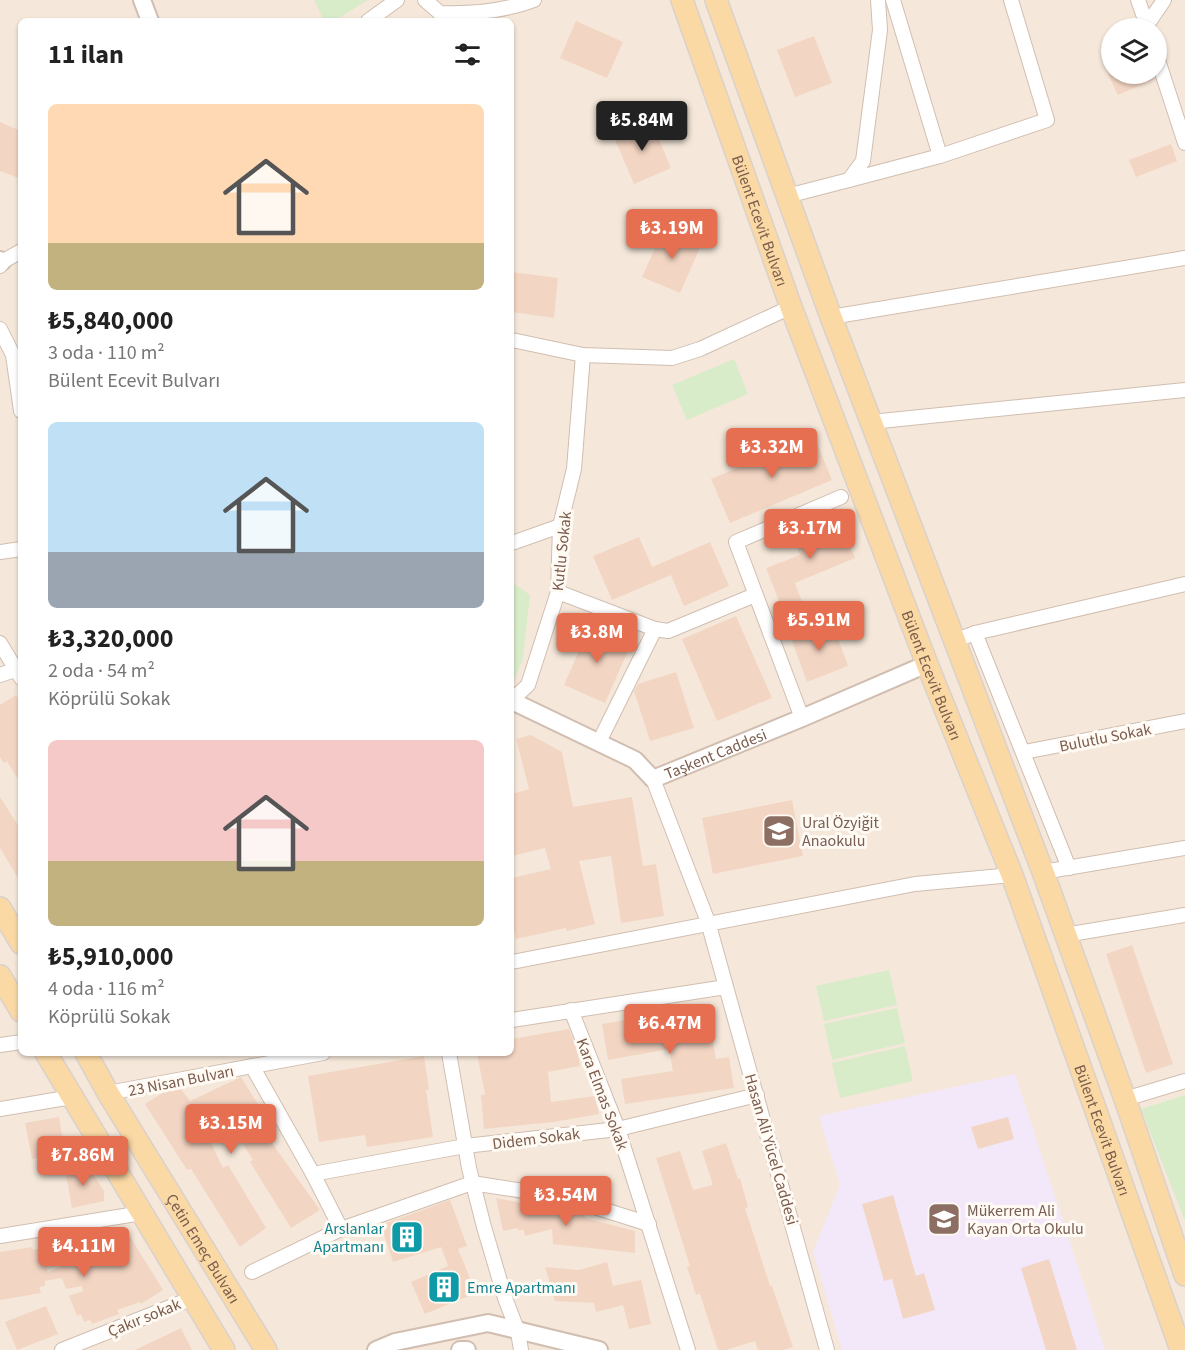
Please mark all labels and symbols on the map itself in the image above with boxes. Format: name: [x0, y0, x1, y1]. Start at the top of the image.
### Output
pin: ₺5.84M: [593, 101, 691, 152]
street label: Bülent Ecevit Bulvarı: [726, 152, 793, 289]
pin: ₺3.19M: [623, 209, 721, 260]
pin: ₺3.32M: [723, 428, 821, 479]
pin: ₺3.17M: [761, 509, 859, 560]
street label: Kutlu Sokak: [547, 510, 577, 592]
pin: ₺5.91M: [770, 601, 868, 652]
street label: Bülent Ecevit Bulvarı: [896, 607, 967, 744]
pin: ₺3.8M: [555, 613, 639, 664]
street label: Bulutlu Sokak: [1057, 718, 1153, 758]
street label: Taşkent Caddesi: [661, 724, 770, 785]
place label: Ural Özyiğit Anaokulu: [802, 812, 879, 852]
school or university icon: Ural Özyiğit Anaokulu: [761, 813, 797, 849]
pin: ₺6.47M: [621, 1004, 719, 1055]
street label: Kara Elmas Sokak: [571, 1035, 634, 1154]
street label: 23 Nisan Bulvarı: [127, 1060, 236, 1102]
street label: Bülent Ecevit Bulvarı: [1068, 1062, 1135, 1199]
street label: Hasan Ali Yücel Caddesi: [739, 1071, 803, 1228]
pin: ₺3.15M: [182, 1104, 280, 1155]
street label: Didem Sokak: [491, 1123, 581, 1155]
pin: ₺7.86M: [34, 1136, 132, 1187]
pin: ₺3.54M: [517, 1176, 615, 1227]
street label: Çetin Emeç Bulvarı: [160, 1190, 245, 1308]
place label: Mükerrem Ali Kayan Orta Okulu: [967, 1200, 1084, 1240]
school or university icon: Mükerrem Ali Kayan Orta Okulu: [926, 1201, 962, 1237]
place label: Arslanlar Apartmanı: [314, 1218, 384, 1258]
building icon: Arslanlar Apartmanı: [389, 1219, 425, 1255]
pin: ₺4.11M: [35, 1227, 133, 1278]
building icon: Emre Apartmanı: [426, 1269, 462, 1305]
place label: Emre Apartmanı: [467, 1277, 576, 1299]
street label: Çakır sokak: [105, 1293, 184, 1343]

